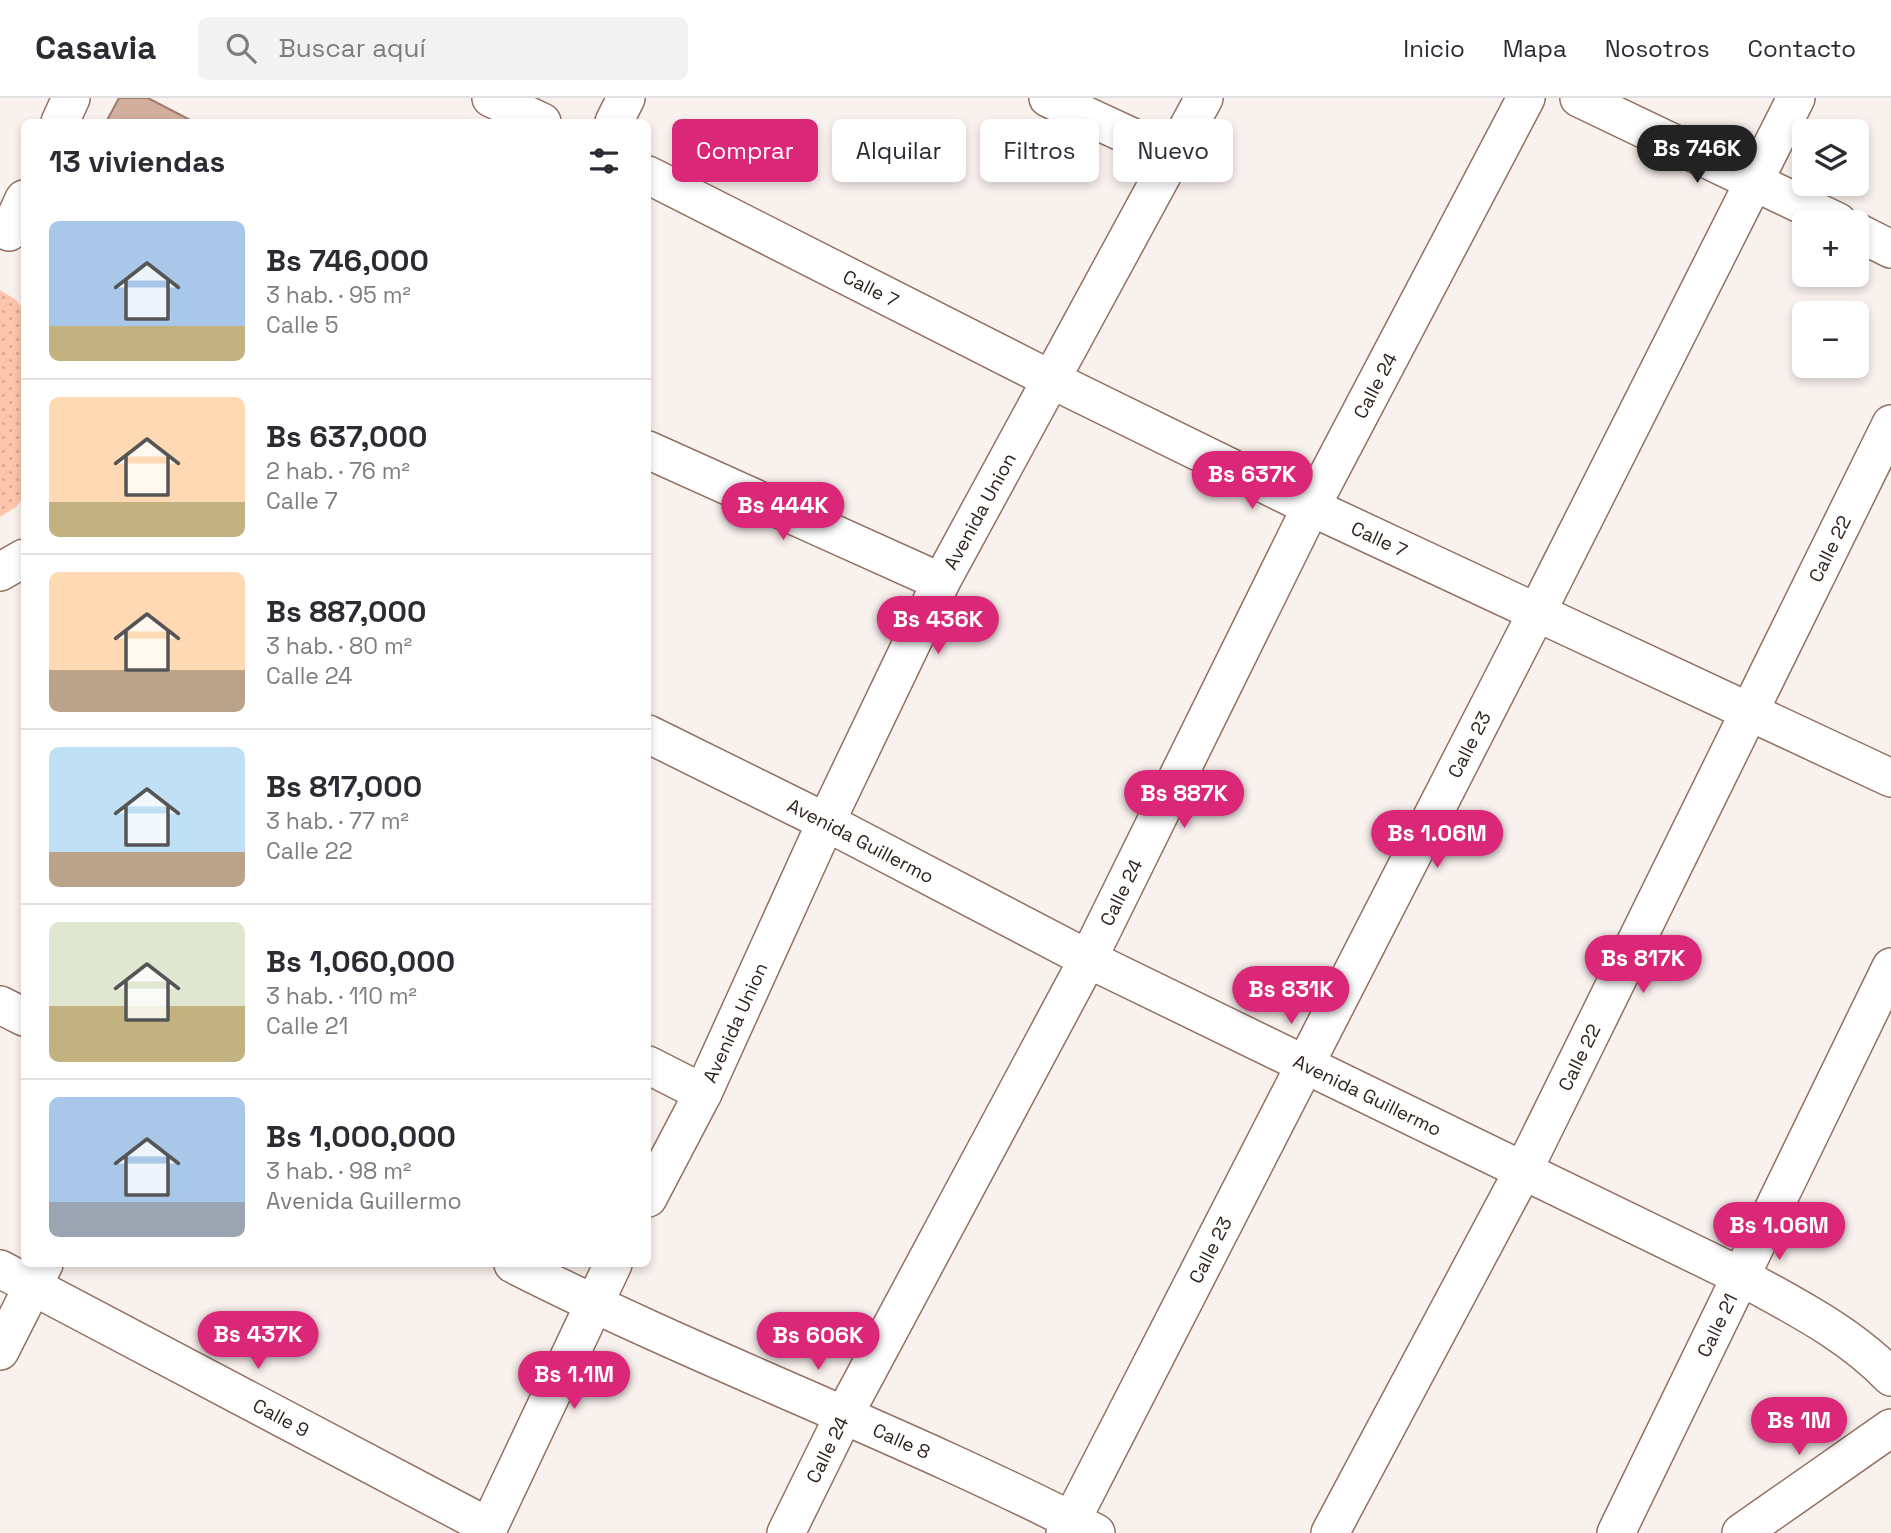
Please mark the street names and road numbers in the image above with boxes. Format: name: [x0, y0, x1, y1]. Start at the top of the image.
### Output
street label: Calle 7: [839, 264, 903, 313]
street label: Calle 24: [1347, 348, 1403, 423]
street label: Avenida Union: [938, 448, 1021, 574]
street label: Calle 22: [1803, 511, 1857, 586]
street label: Calle 7: [1347, 515, 1412, 563]
street label: Calle 23: [1442, 707, 1497, 782]
street label: Avenida Guillermo: [783, 792, 938, 889]
street label: Calle 24: [1094, 855, 1148, 930]
street label: Avenida Union: [697, 958, 773, 1087]
street label: Calle 22: [1552, 1020, 1606, 1095]
street label: Avenida Guillermo: [1289, 1048, 1446, 1142]
street label: Calle 23: [1183, 1212, 1237, 1288]
street label: Calle 21: [1691, 1289, 1743, 1361]
street label: Calle 9: [249, 1392, 314, 1443]
street label: Calle 24: [800, 1412, 854, 1487]
street label: Calle 8: [869, 1417, 934, 1464]

